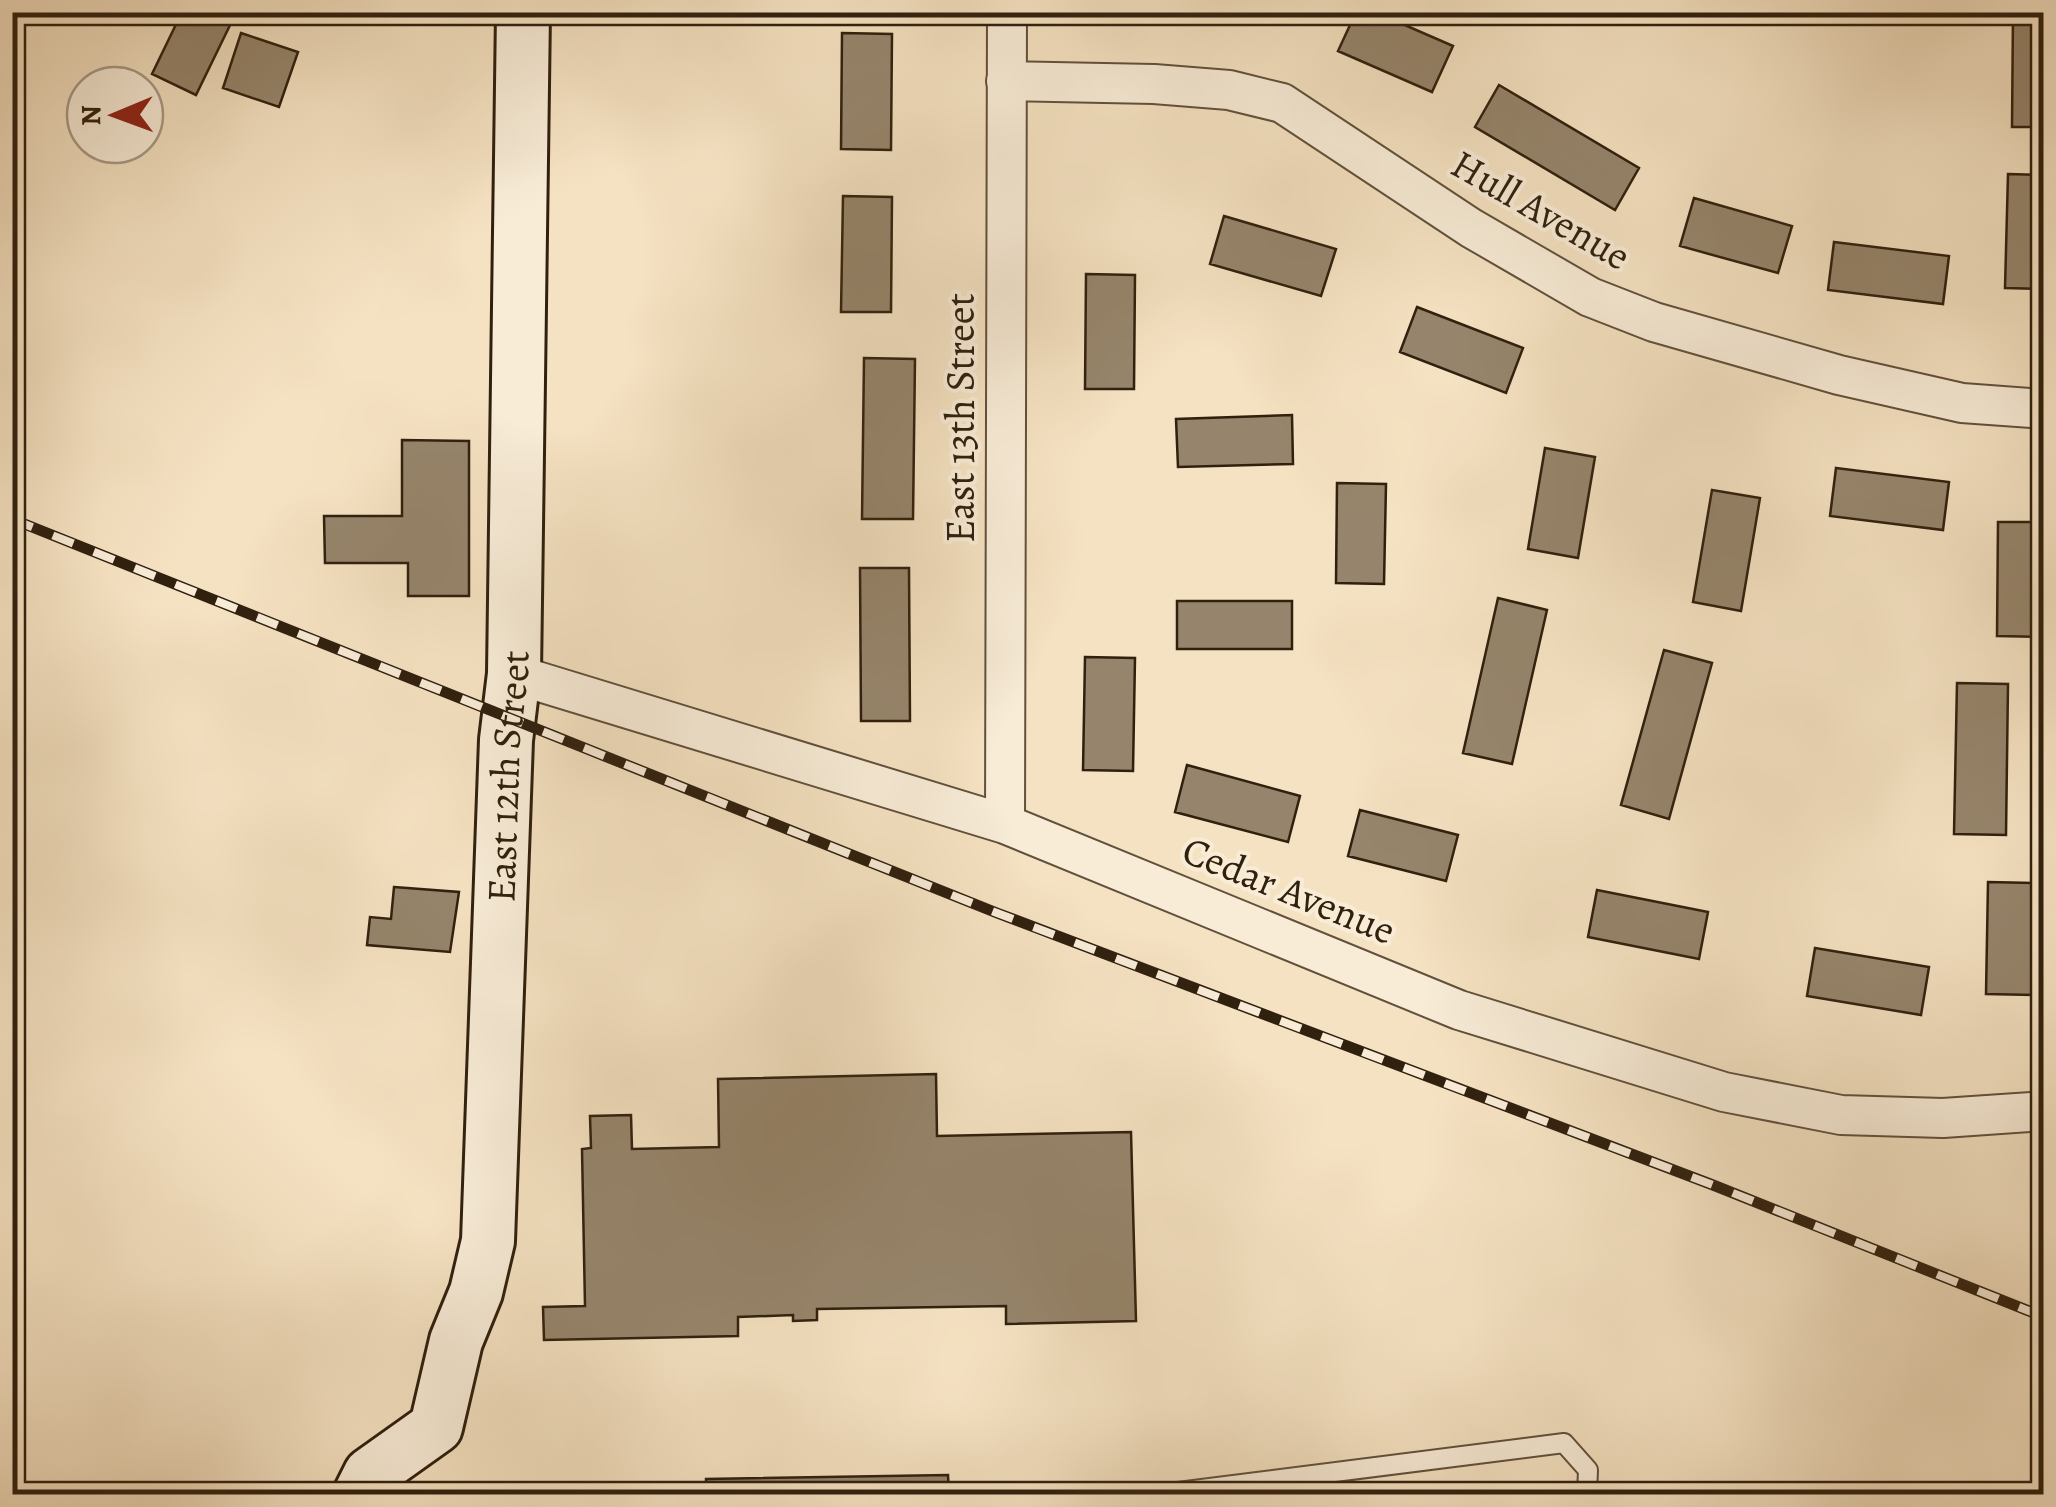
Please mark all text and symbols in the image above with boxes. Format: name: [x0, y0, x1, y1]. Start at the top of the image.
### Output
north arrow: [65, 65, 165, 165]
text: N: [72, 105, 110, 126]
street label: Hull Avenue: [1441, 137, 1641, 283]
street label: East 13th Street: [933, 293, 988, 543]
street label: East 12th Street: [473, 650, 542, 903]
street label: Cedar Avenue: [1175, 822, 1403, 958]

